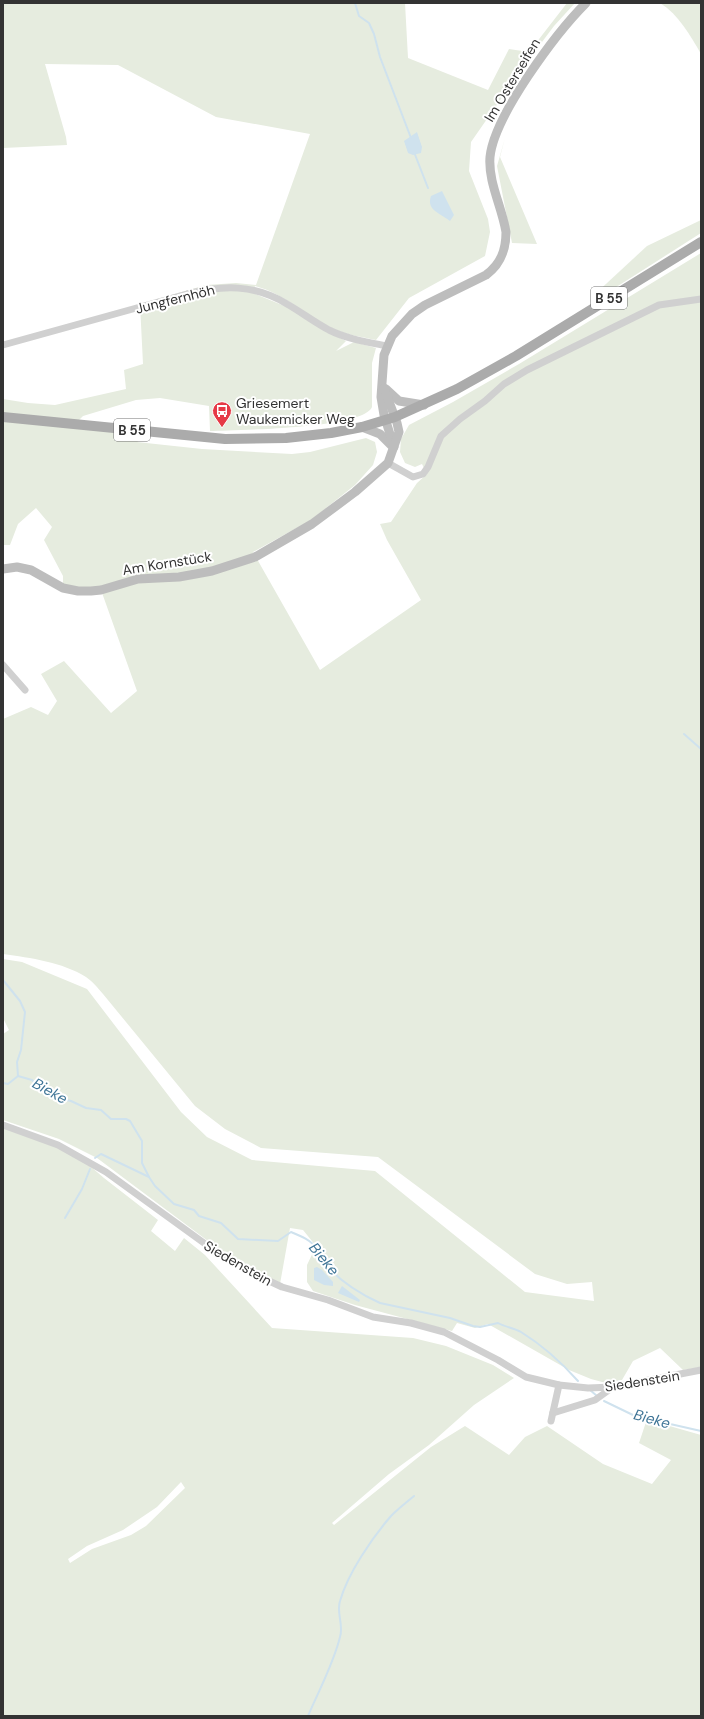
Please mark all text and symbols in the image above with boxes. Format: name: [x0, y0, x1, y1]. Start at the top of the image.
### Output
street label: Im Osterseifen: [480, 35, 544, 125]
street label: Jungfernhöh: [134, 280, 216, 318]
road number: B 55: [591, 287, 627, 309]
place label: Griesemert Waukemicker Weg: [236, 394, 355, 428]
bus stop icon: Griesemert Waukemicker Weg: [211, 400, 233, 428]
road number: B 55: [114, 419, 150, 441]
street label: Am Kornstück: [121, 547, 213, 579]
water label: Bieke: [29, 1073, 71, 1109]
street label: Siedenstein: [201, 1236, 275, 1290]
water label: Bieke: [304, 1238, 344, 1280]
street label: Siedenstein: [603, 1366, 681, 1396]
water label: Bieke: [631, 1405, 673, 1434]

